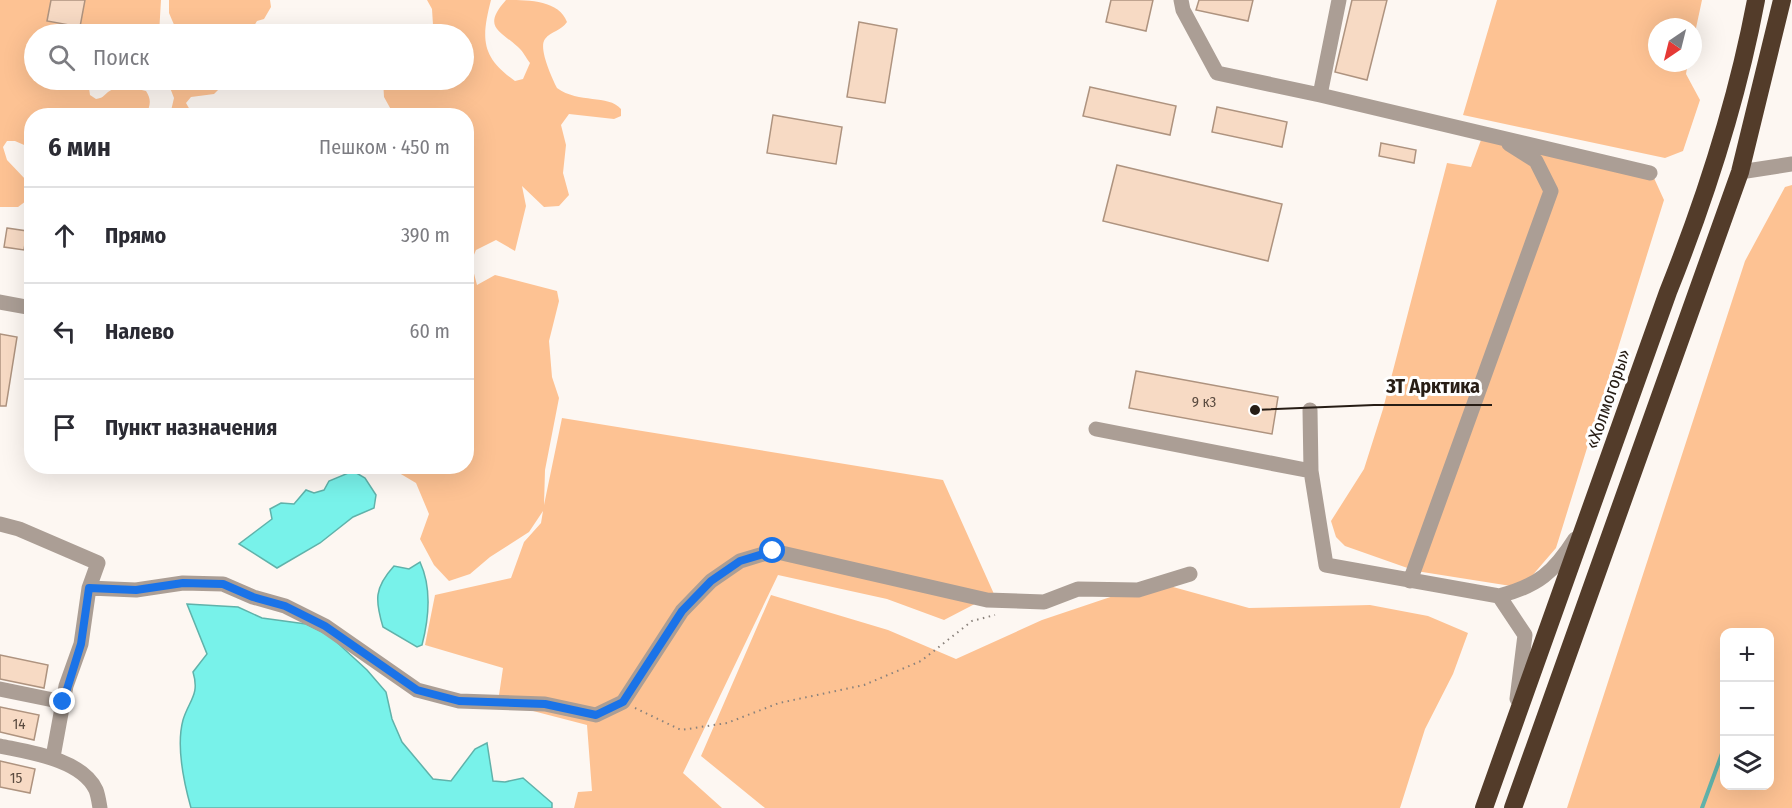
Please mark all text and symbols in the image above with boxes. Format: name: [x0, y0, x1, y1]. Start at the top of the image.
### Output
north arrow: [1648, 18, 1702, 72]
search box: [24, 24, 474, 90]
icon: search: [45, 41, 78, 74]
text: Поиск: [93, 44, 149, 71]
text: 6 мин: [48, 132, 111, 163]
text: Пешком · 450 m: [319, 135, 450, 159]
icon: ahead: [48, 219, 81, 252]
text: Прямо: [105, 222, 166, 249]
text: 390 m: [401, 223, 450, 247]
icon: left: [48, 315, 81, 348]
text: Налево: [105, 318, 174, 345]
text: 60 m: [410, 319, 450, 343]
street label: «Холмогоры»: [1581, 346, 1635, 452]
callout: ЗТ Арктика: [1374, 367, 1492, 405]
text: ЗТ Арктика: [1385, 374, 1480, 398]
house number: 9 к3: [1192, 393, 1217, 411]
icon: arrive: [48, 411, 81, 444]
text: Пункт назначения: [105, 414, 277, 441]
route start: [759, 537, 785, 563]
map controls: [1720, 628, 1774, 790]
button: +: [1720, 628, 1774, 682]
button: −: [1720, 682, 1774, 736]
route end: [49, 688, 75, 714]
house number: 14: [12, 715, 26, 733]
button: layers: [1720, 736, 1774, 790]
house number: 15: [10, 769, 22, 787]

